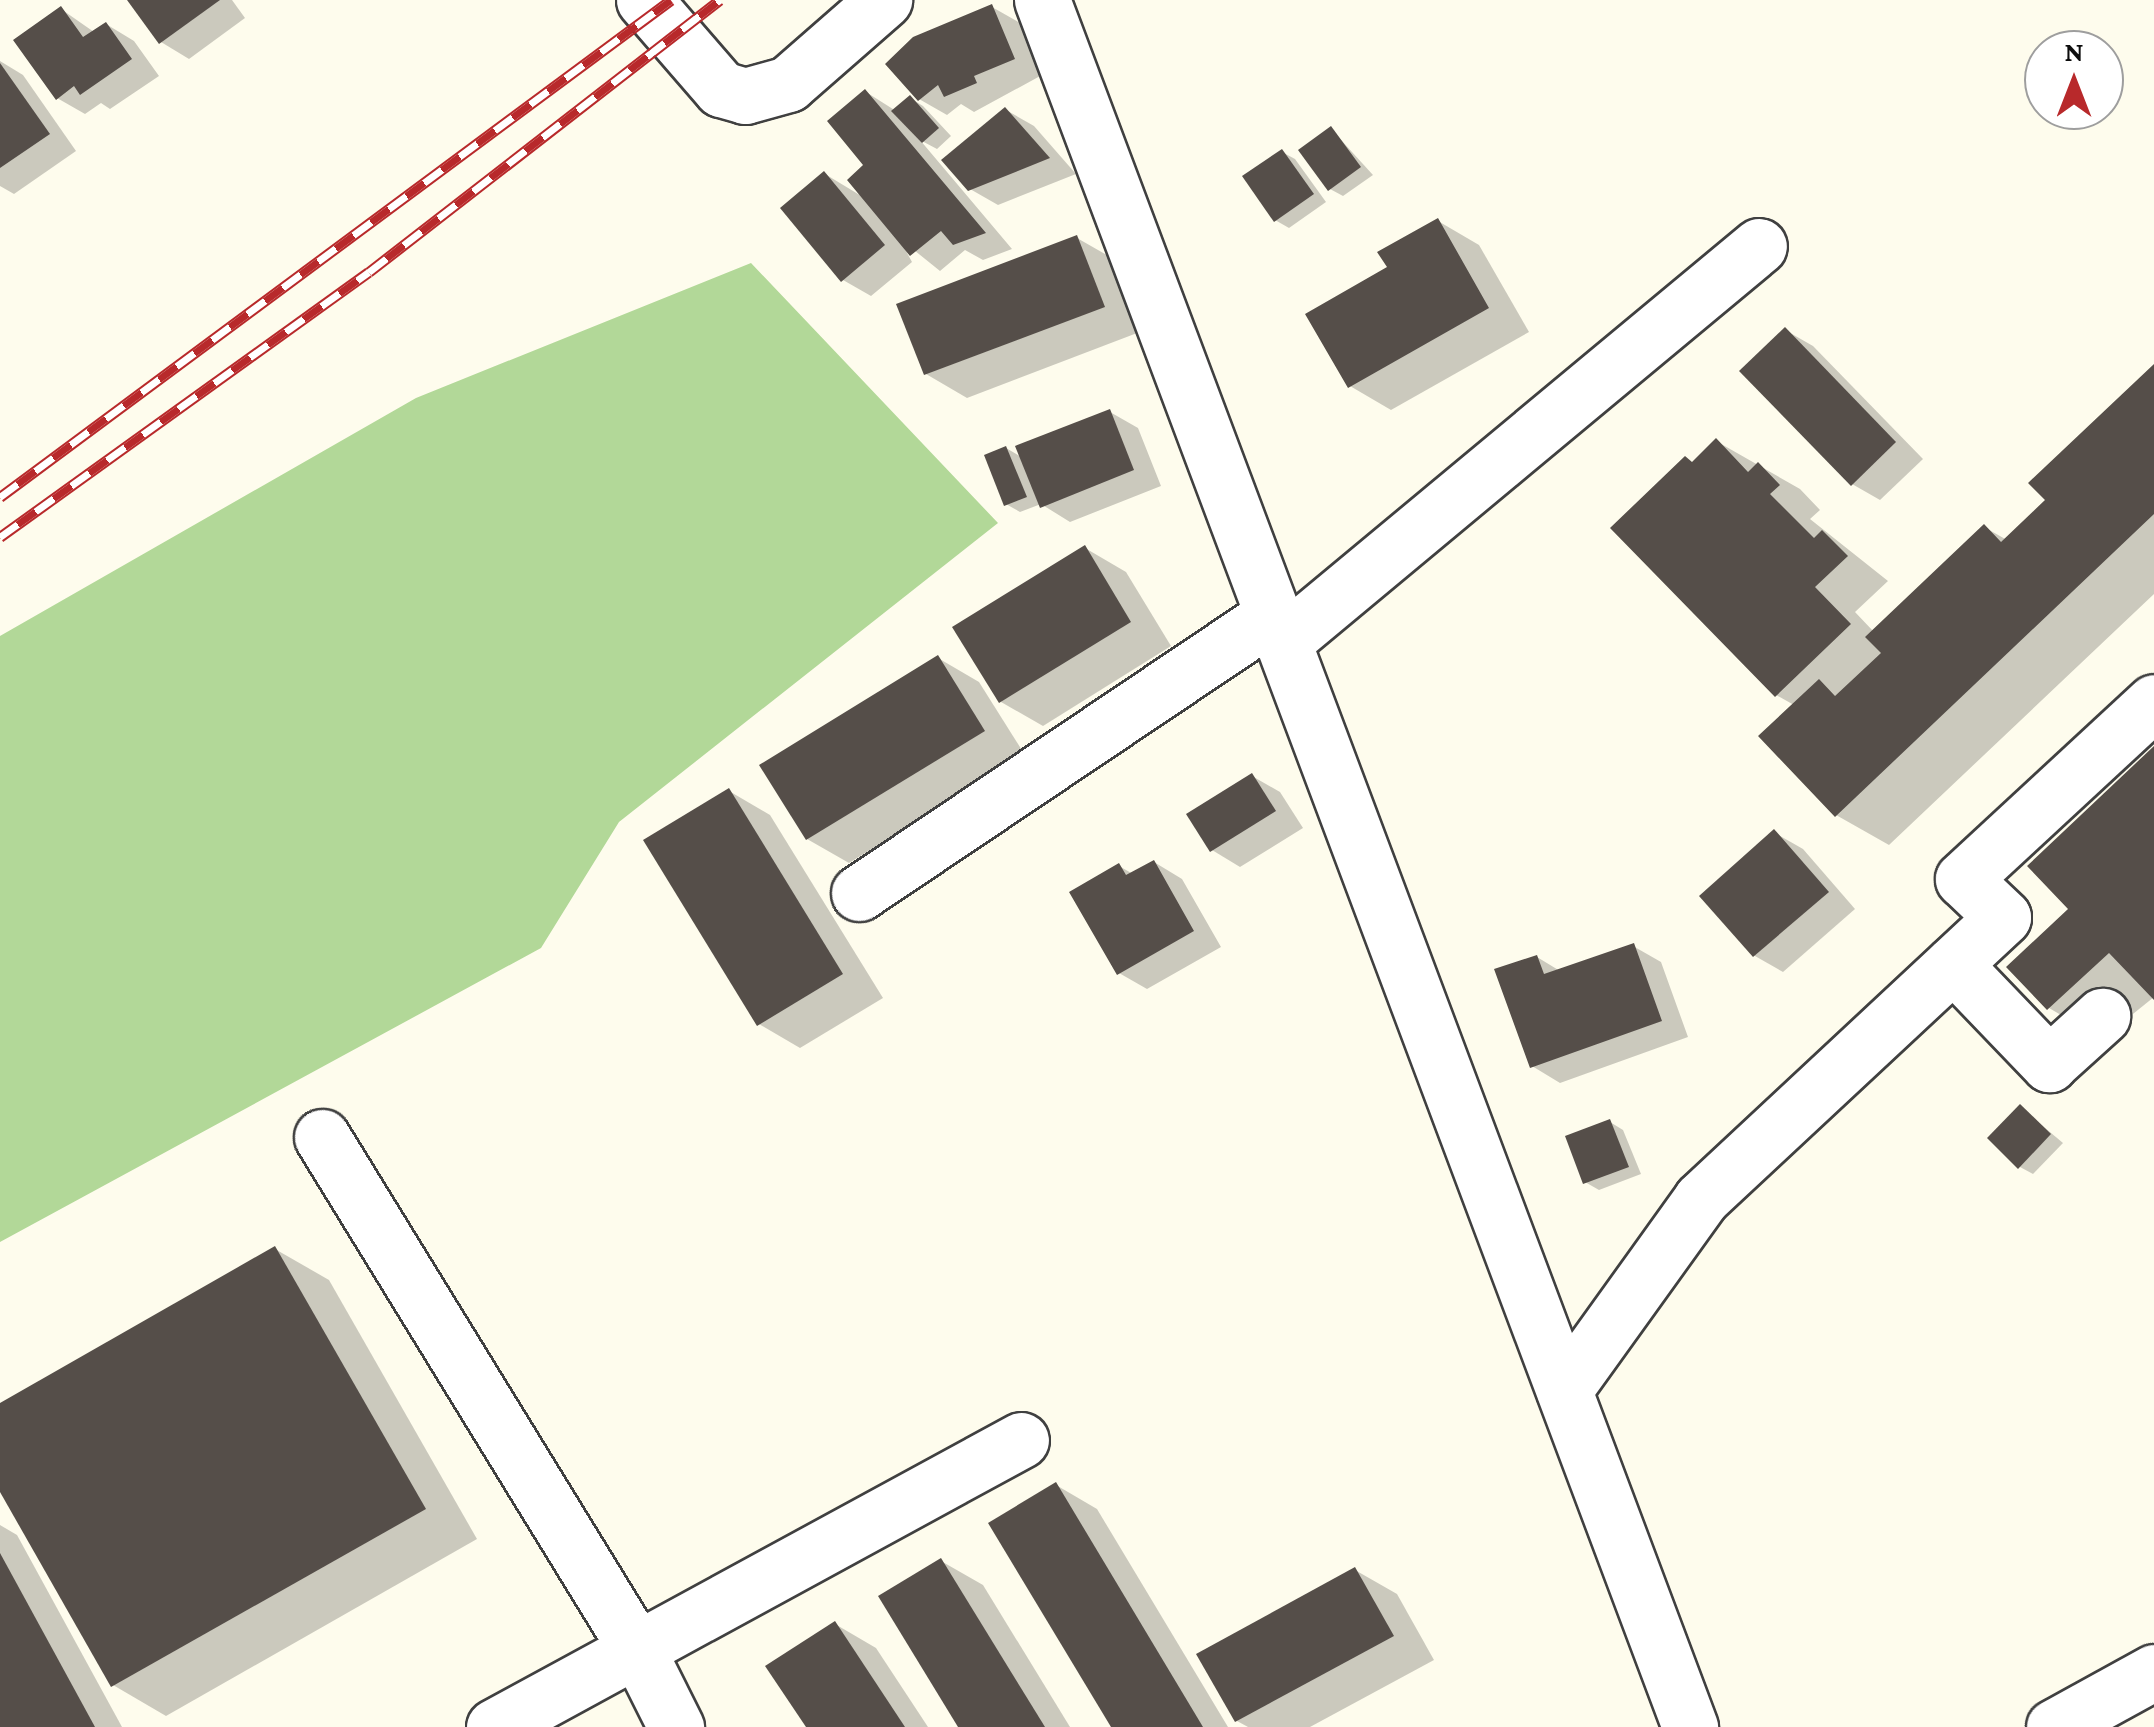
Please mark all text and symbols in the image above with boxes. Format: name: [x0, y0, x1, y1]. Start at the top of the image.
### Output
north arrow: [2024, 30, 2124, 130]
text: N: [2064, 36, 2084, 67]

